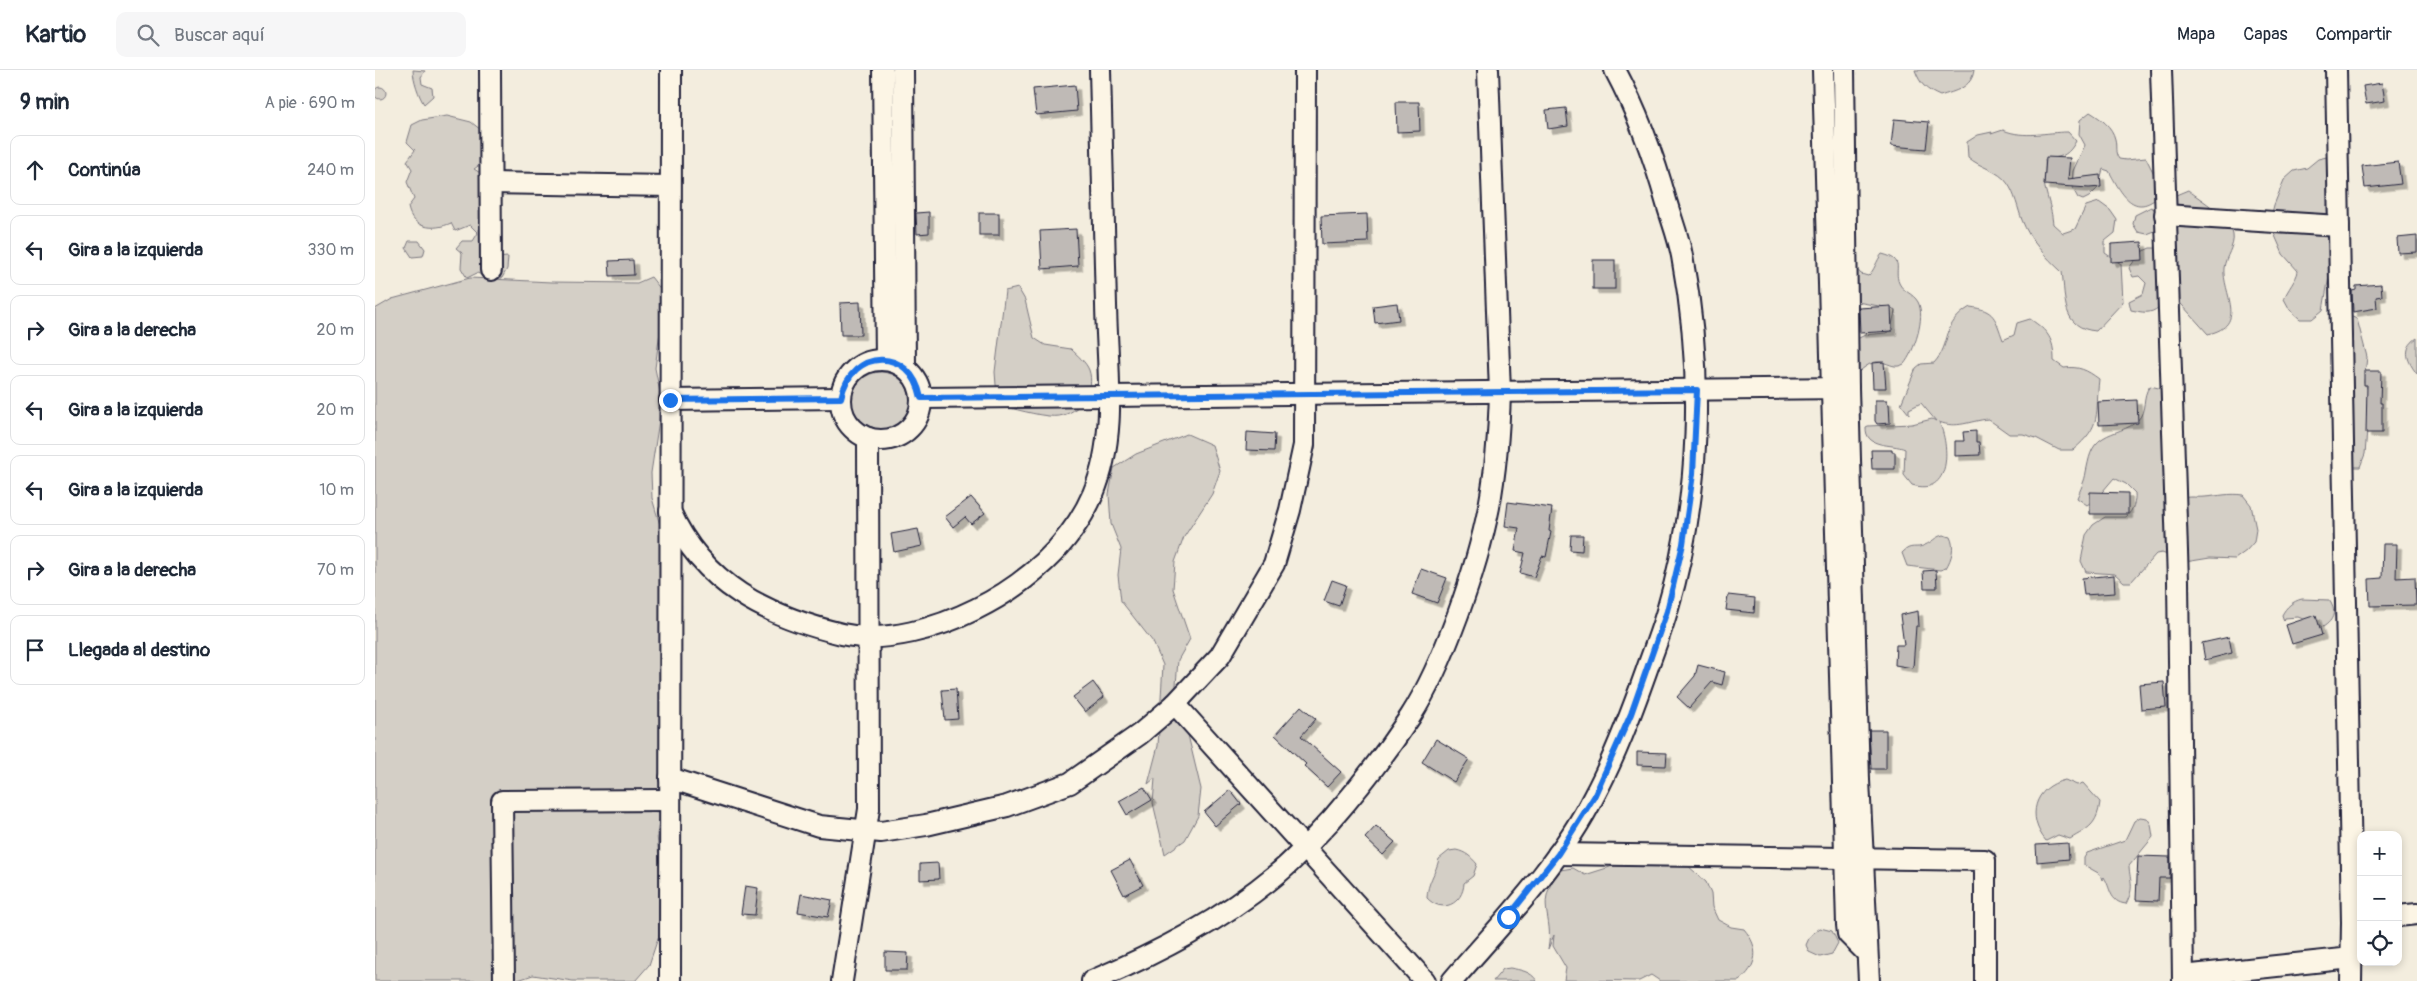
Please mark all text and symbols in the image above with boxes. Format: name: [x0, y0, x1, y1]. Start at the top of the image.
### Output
search box: [116, 12, 466, 57]
text: Kartio: [25, 20, 86, 49]
icon: search: [134, 21, 162, 49]
text: Buscar aquí: [174, 23, 265, 47]
text: Mapa: [2177, 23, 2215, 46]
text: Capas: [2243, 23, 2288, 46]
text: Compartir: [2316, 23, 2392, 46]
text: 9 min: [20, 89, 69, 116]
text: A pie · 690 m: [265, 93, 355, 113]
icon: ahead: [21, 156, 49, 184]
text: Continúa: [68, 158, 141, 182]
text: 240 m: [307, 160, 354, 180]
icon: left: [21, 236, 49, 264]
text: Gira a la izquierda: [68, 238, 203, 262]
text: 330 m: [308, 240, 354, 260]
icon: right: [21, 316, 49, 344]
text: Gira a la derecha: [68, 318, 196, 342]
text: 20 m: [316, 320, 354, 340]
route end: [659, 389, 682, 412]
icon: left: [21, 396, 49, 424]
text: Gira a la izquierda: [68, 398, 203, 422]
text: 20 m: [316, 400, 354, 420]
icon: left: [21, 476, 49, 504]
text: Gira a la izquierda: [68, 478, 203, 502]
text: 10 m: [319, 480, 354, 500]
icon: right: [21, 556, 49, 584]
text: Gira a la derecha: [68, 558, 196, 582]
text: 70 m: [317, 560, 354, 580]
icon: arrive: [21, 636, 49, 664]
text: Llegada al destino: [68, 638, 210, 662]
map controls: [2357, 831, 2402, 966]
button: +: [2357, 831, 2402, 876]
button: −: [2357, 876, 2402, 921]
route start: [1497, 906, 1520, 929]
button: locate: [2357, 921, 2402, 966]

